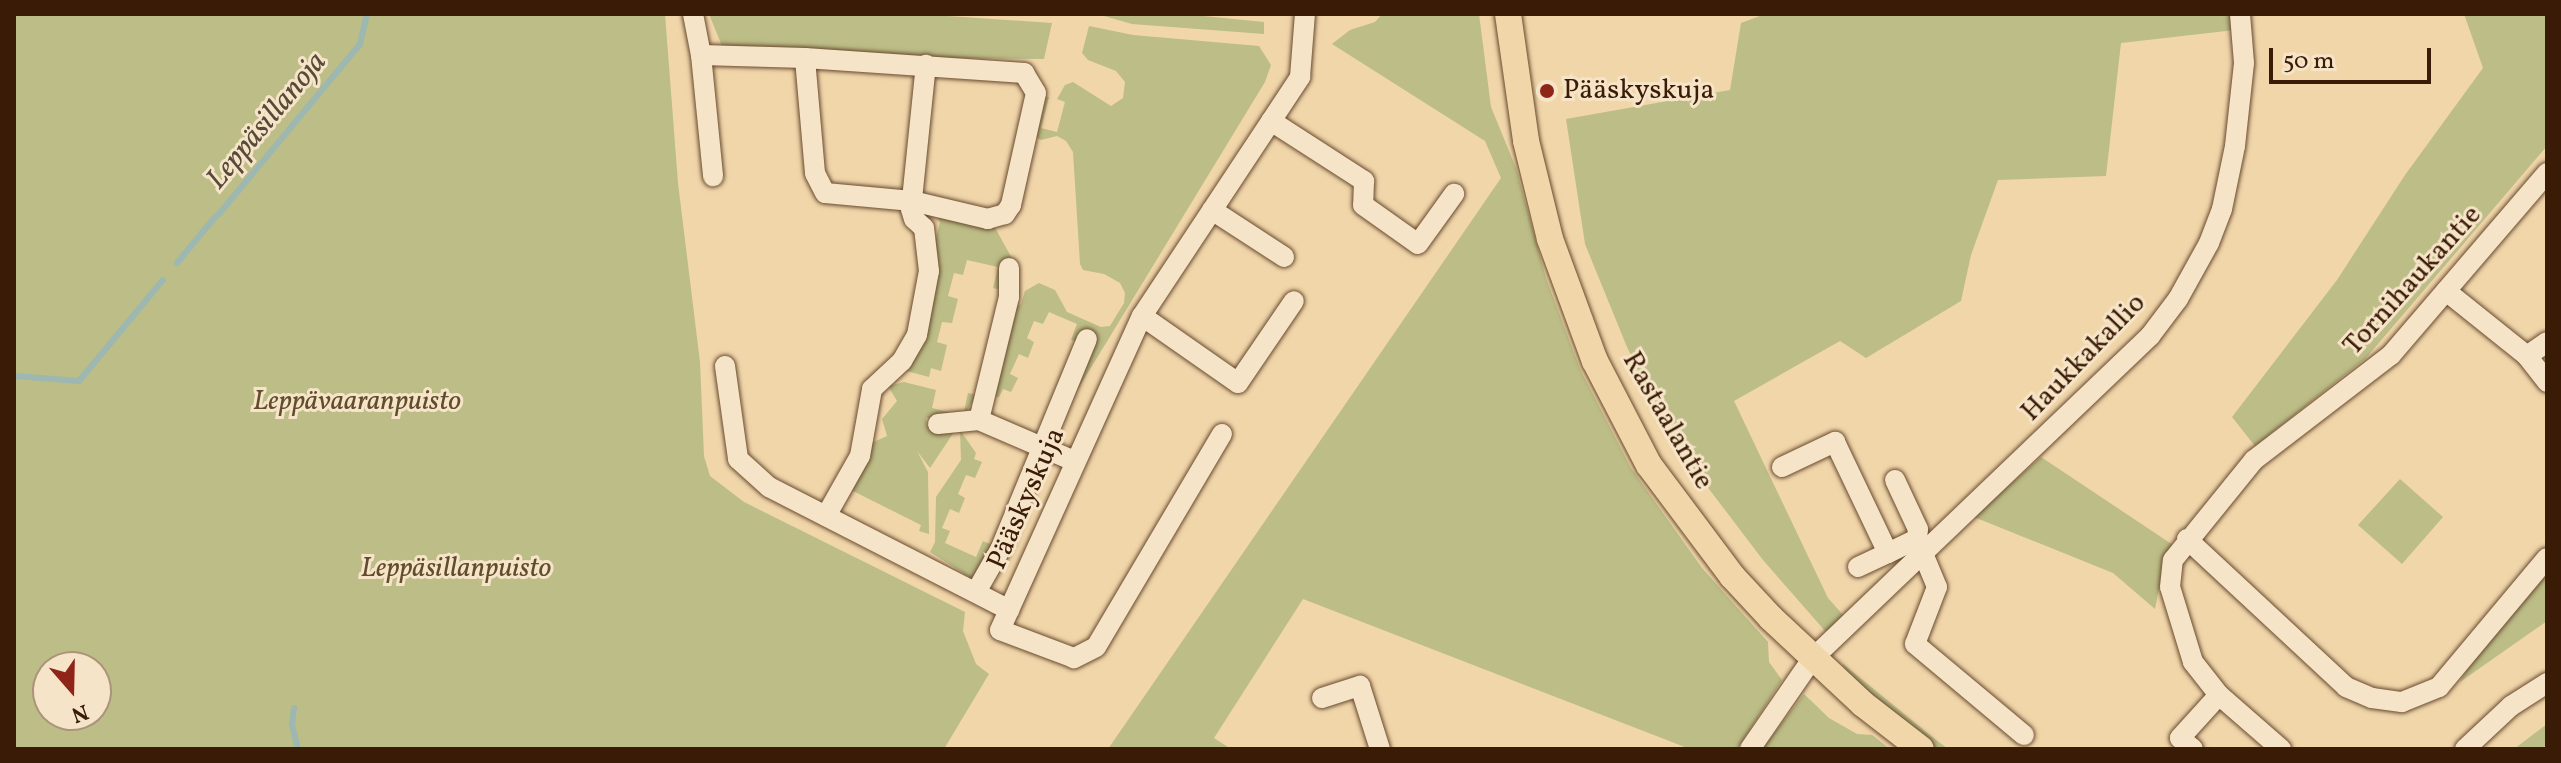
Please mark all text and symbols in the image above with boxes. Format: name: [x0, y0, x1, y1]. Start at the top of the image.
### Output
scale bar: [2273, 32, 2435, 82]
water label: Leppäsillanoja: [199, 45, 335, 197]
text: 50 m: [2283, 45, 2335, 79]
place label: Pääskyskuja: [1563, 74, 1714, 108]
marker: Pääskyskuja: [1538, 82, 1556, 100]
street label: Tornihaukantie: [2337, 199, 2489, 363]
street label: Haukkakallio: [2015, 287, 2153, 429]
street label: Rastaalantie: [1614, 346, 1720, 496]
park label: Leppävaaranpuisto: [253, 385, 461, 419]
street label: Pääskyskuja: [981, 423, 1073, 575]
park label: Leppäsillanpuisto: [361, 552, 551, 586]
north arrow: [32, 651, 112, 731]
text: N: [67, 695, 93, 729]

